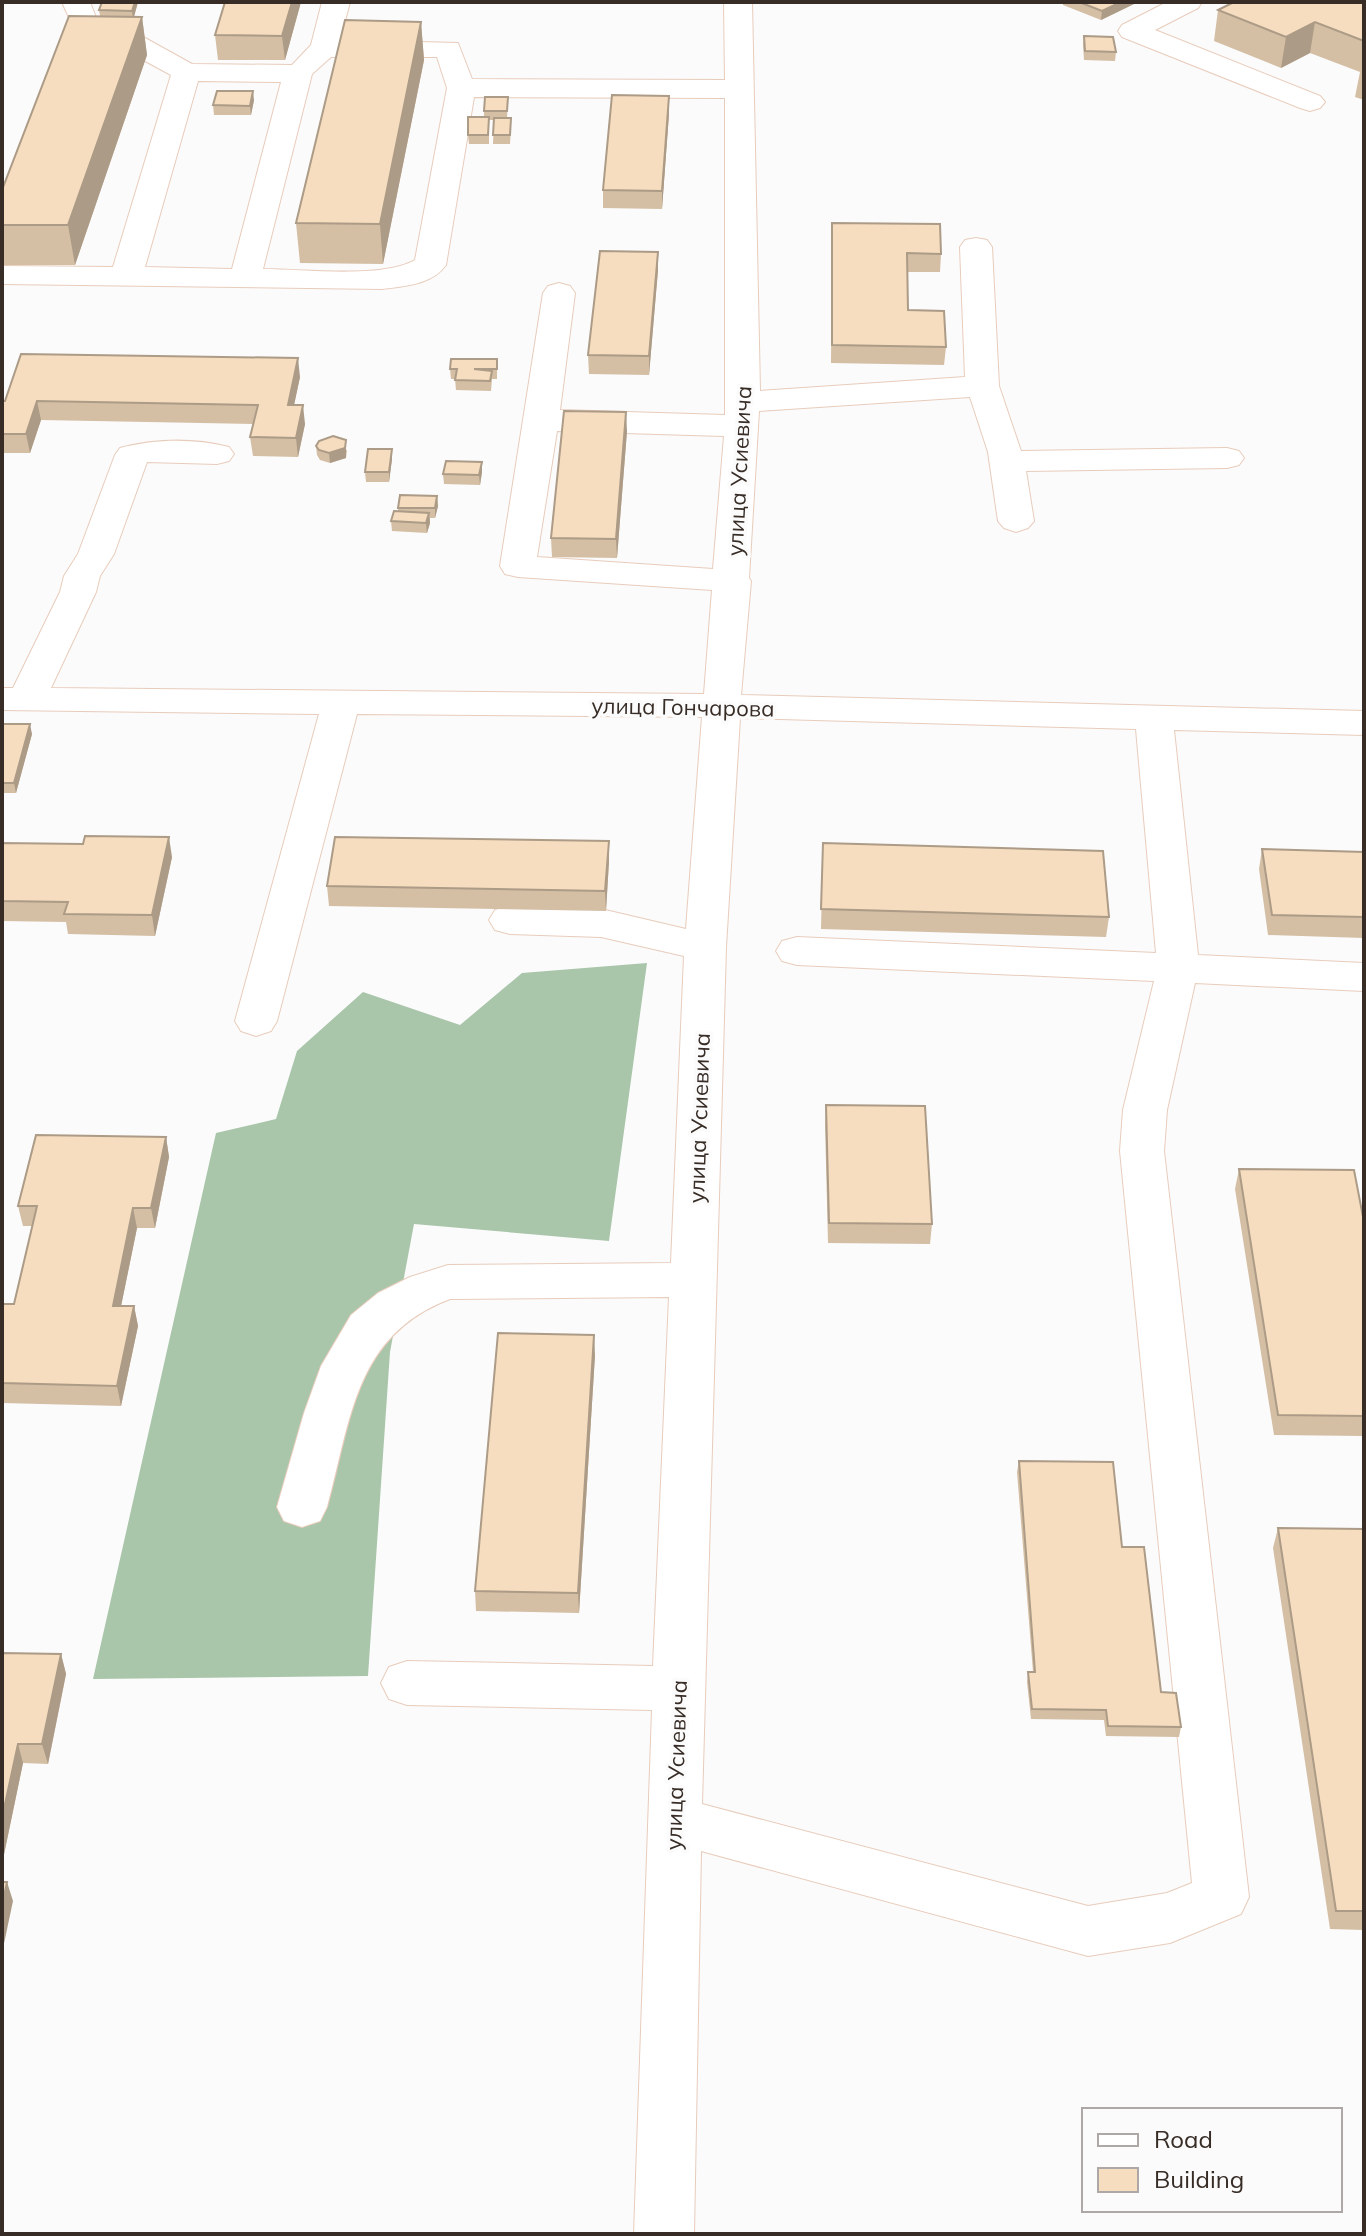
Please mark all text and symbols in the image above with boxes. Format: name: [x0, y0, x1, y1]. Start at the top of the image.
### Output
street label: улица Усиевича: [721, 385, 757, 557]
street label: улица Гончарова: [591, 691, 775, 723]
street label: улица Усиевича: [682, 1032, 716, 1204]
street label: улица Усиевича: [659, 1679, 693, 1851]
legend: [1082, 2108, 1342, 2212]
text: Road: [1154, 2124, 1213, 2154]
text: Building: [1154, 2164, 1244, 2194]

